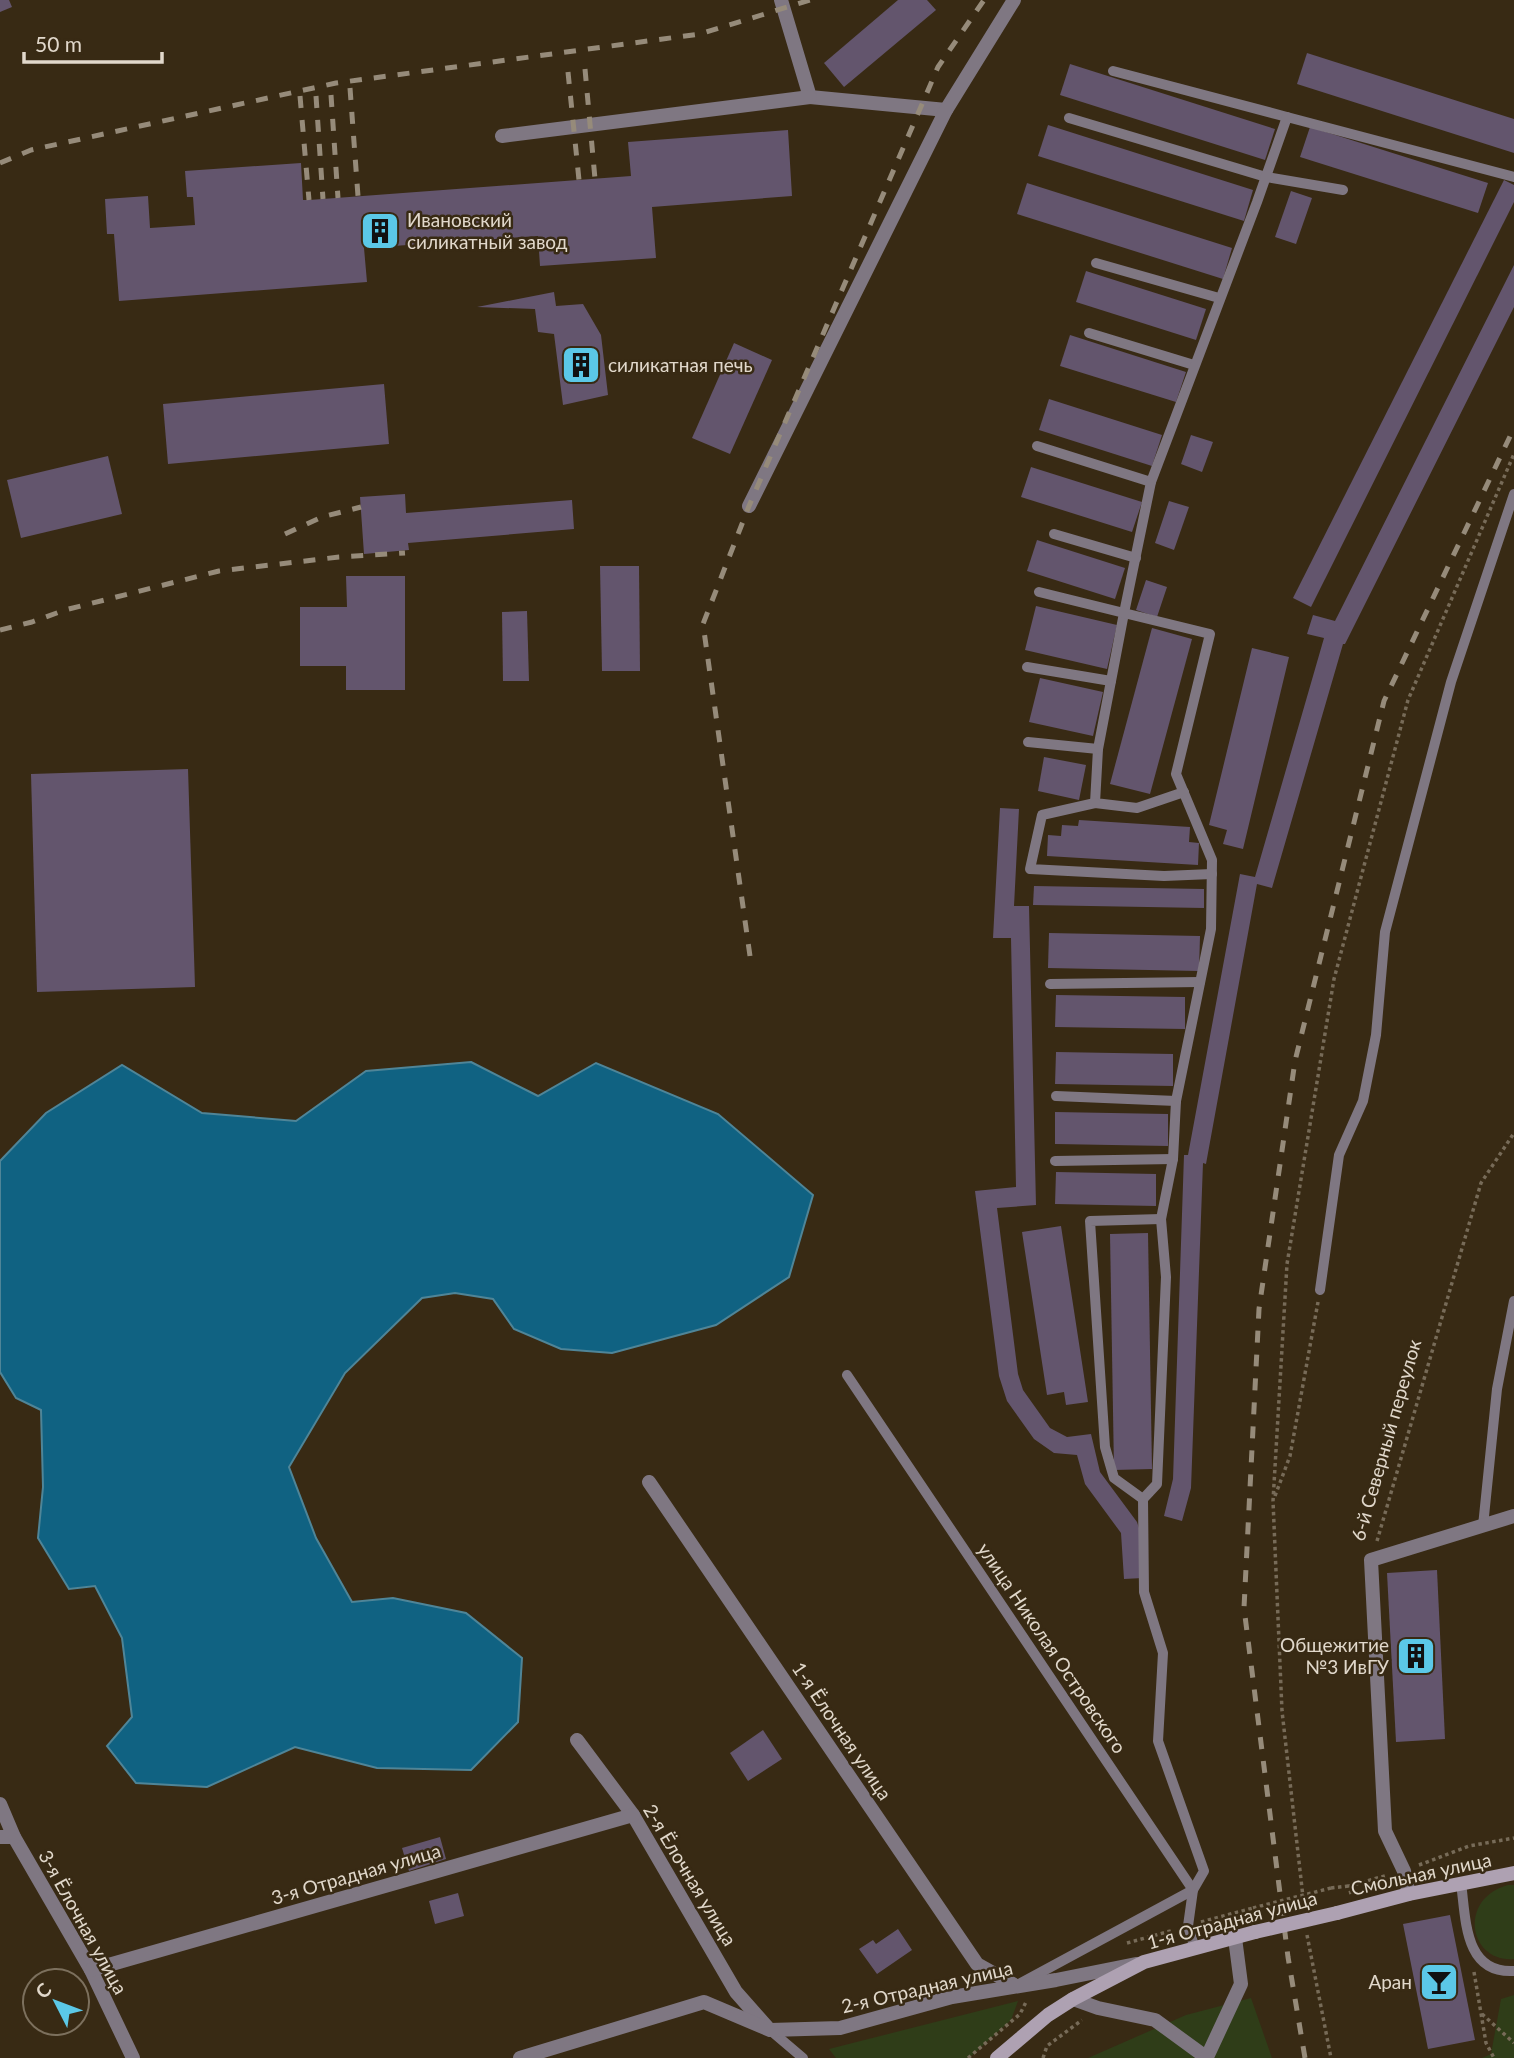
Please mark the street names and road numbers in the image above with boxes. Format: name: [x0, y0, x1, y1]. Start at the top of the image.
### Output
street label: 6-й Северный переулок: [1346, 1336, 1425, 1543]
street label: улица Николая Островского: [973, 1538, 1132, 1757]
street label: 1-я Ёлочная улица: [788, 1657, 897, 1804]
street label: 2-я Ёлочная улица: [639, 1800, 742, 1950]
street label: 3-я Отрадная улица: [268, 1838, 443, 1909]
street label: 3-я Ёлочная улица: [34, 1846, 133, 1998]
street label: Смольная улица: [1349, 1847, 1493, 1900]
street label: 1-я Отрадная улица: [1144, 1886, 1319, 1953]
street label: 2-я Отрадная улица: [839, 1956, 1015, 2017]

